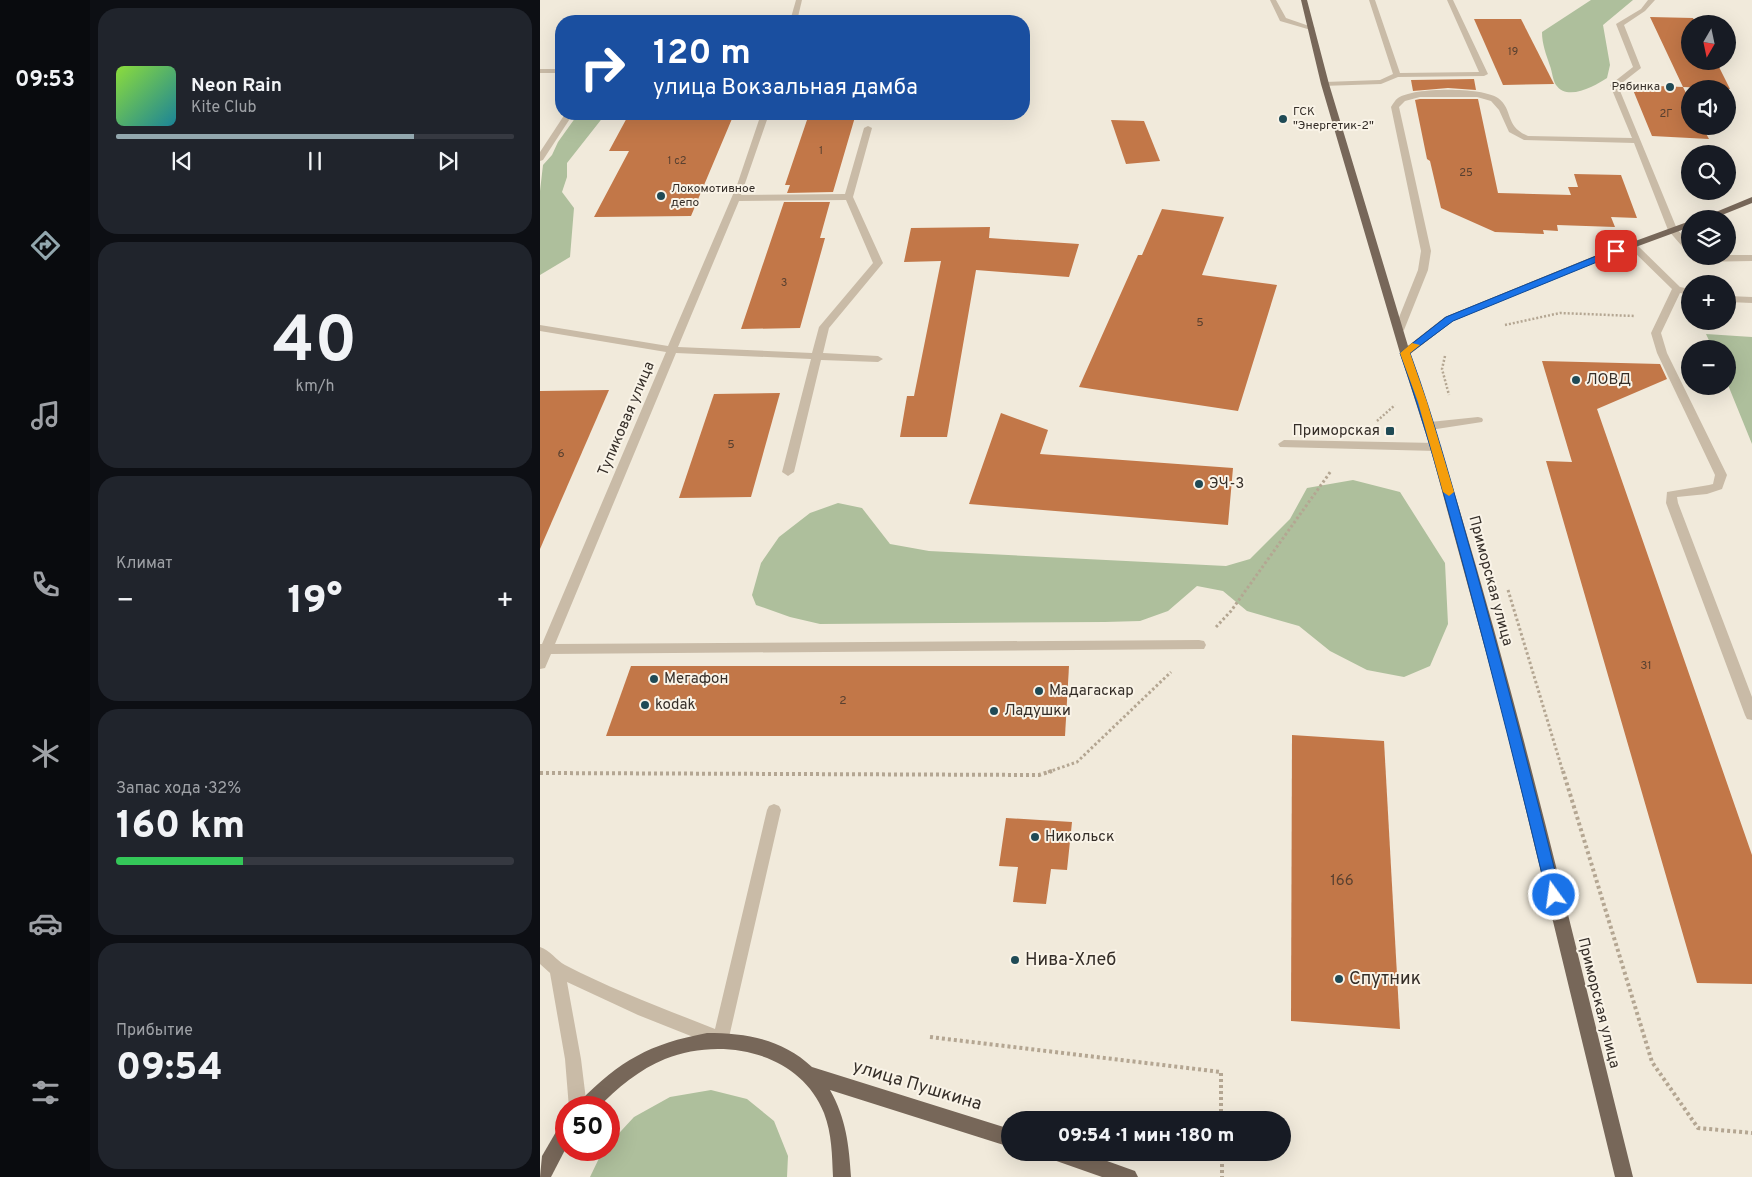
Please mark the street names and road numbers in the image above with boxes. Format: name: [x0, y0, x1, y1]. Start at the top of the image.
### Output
street label: Тупиковая улица: [594, 359, 660, 479]
street label: Приморская улица: [1463, 514, 1517, 648]
street label: Приморская улица: [1573, 936, 1623, 1070]
street label: улица Пушкина: [850, 1055, 984, 1117]

